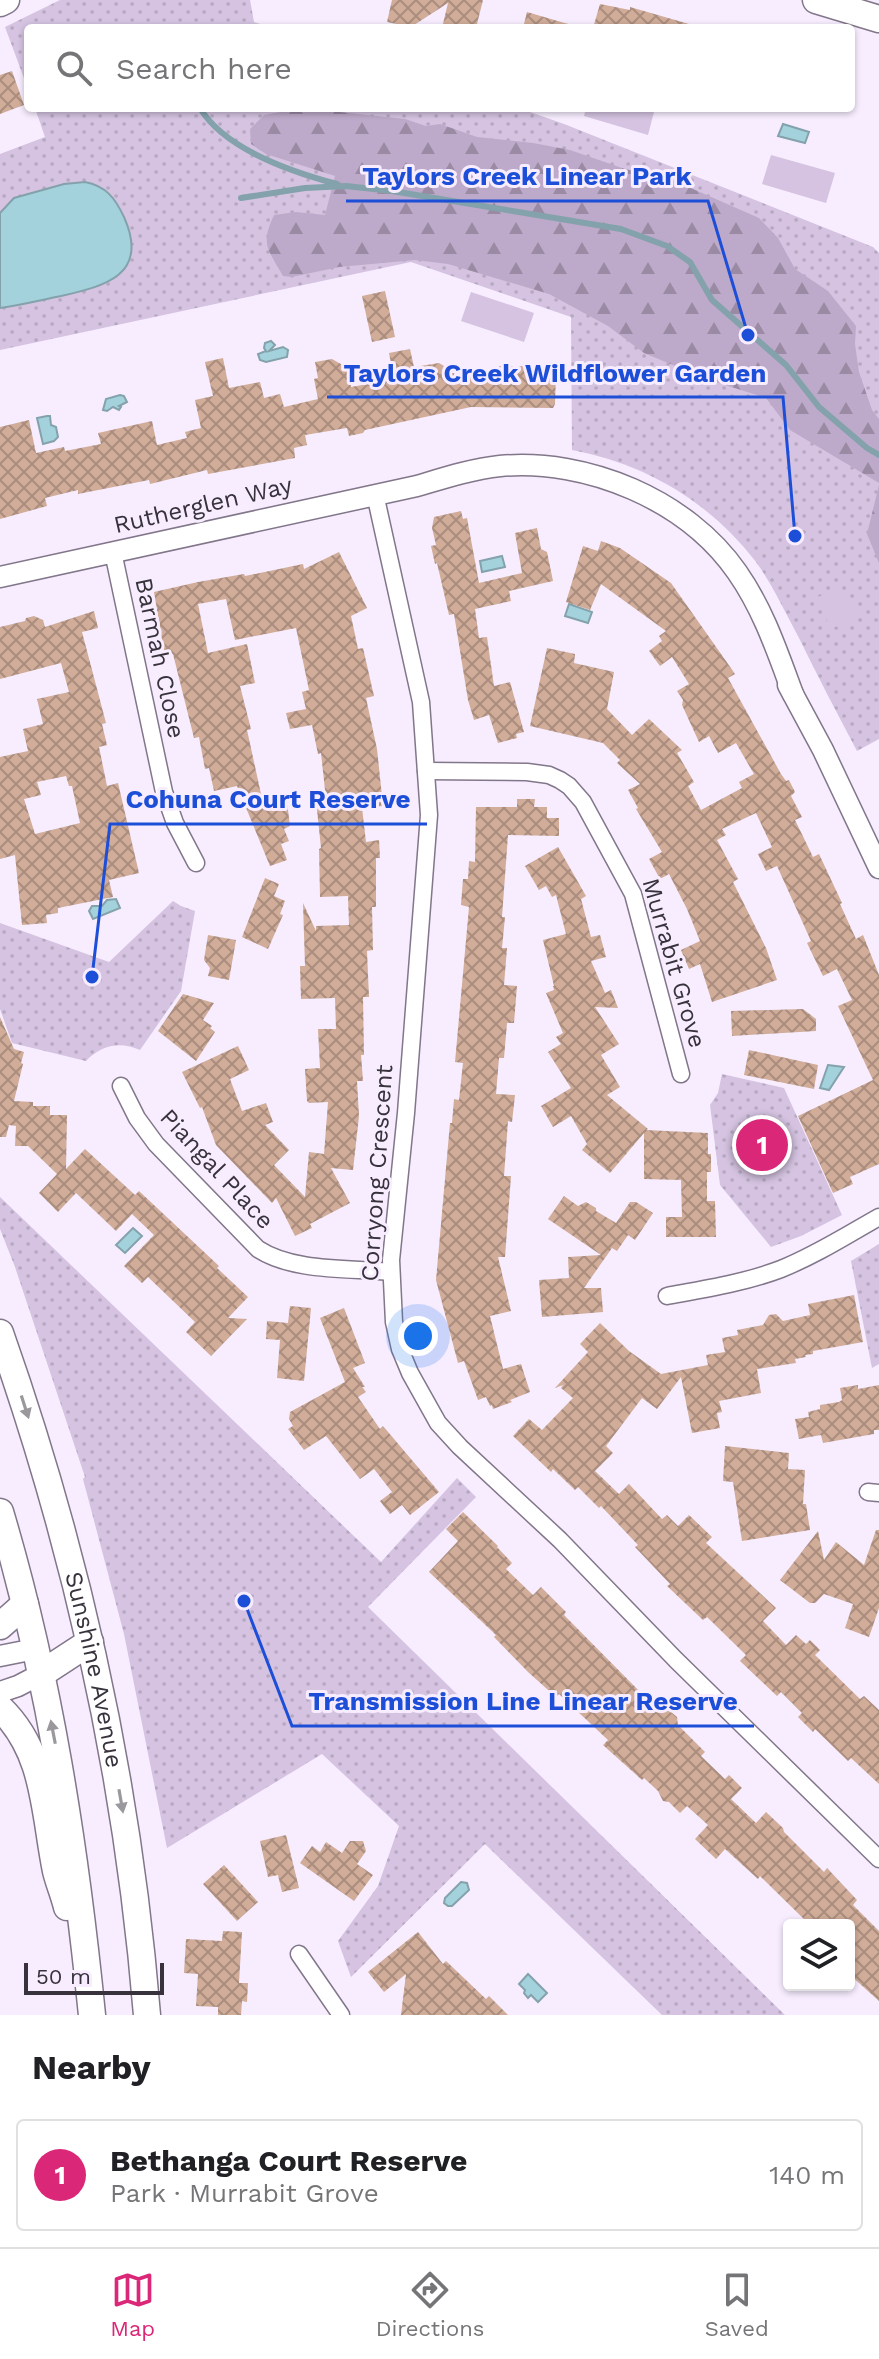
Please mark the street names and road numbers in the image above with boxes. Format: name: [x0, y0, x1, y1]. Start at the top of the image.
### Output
street label: Rutherglen Way: [111, 471, 296, 539]
street label: Barmah Close: [129, 575, 191, 741]
street label: Murrabit Grove: [636, 875, 712, 1051]
street label: Corryong Crescent: [355, 1064, 399, 1282]
street label: Piangal Place: [154, 1103, 280, 1235]
street label: Sunshine Avenue: [59, 1569, 129, 1770]

